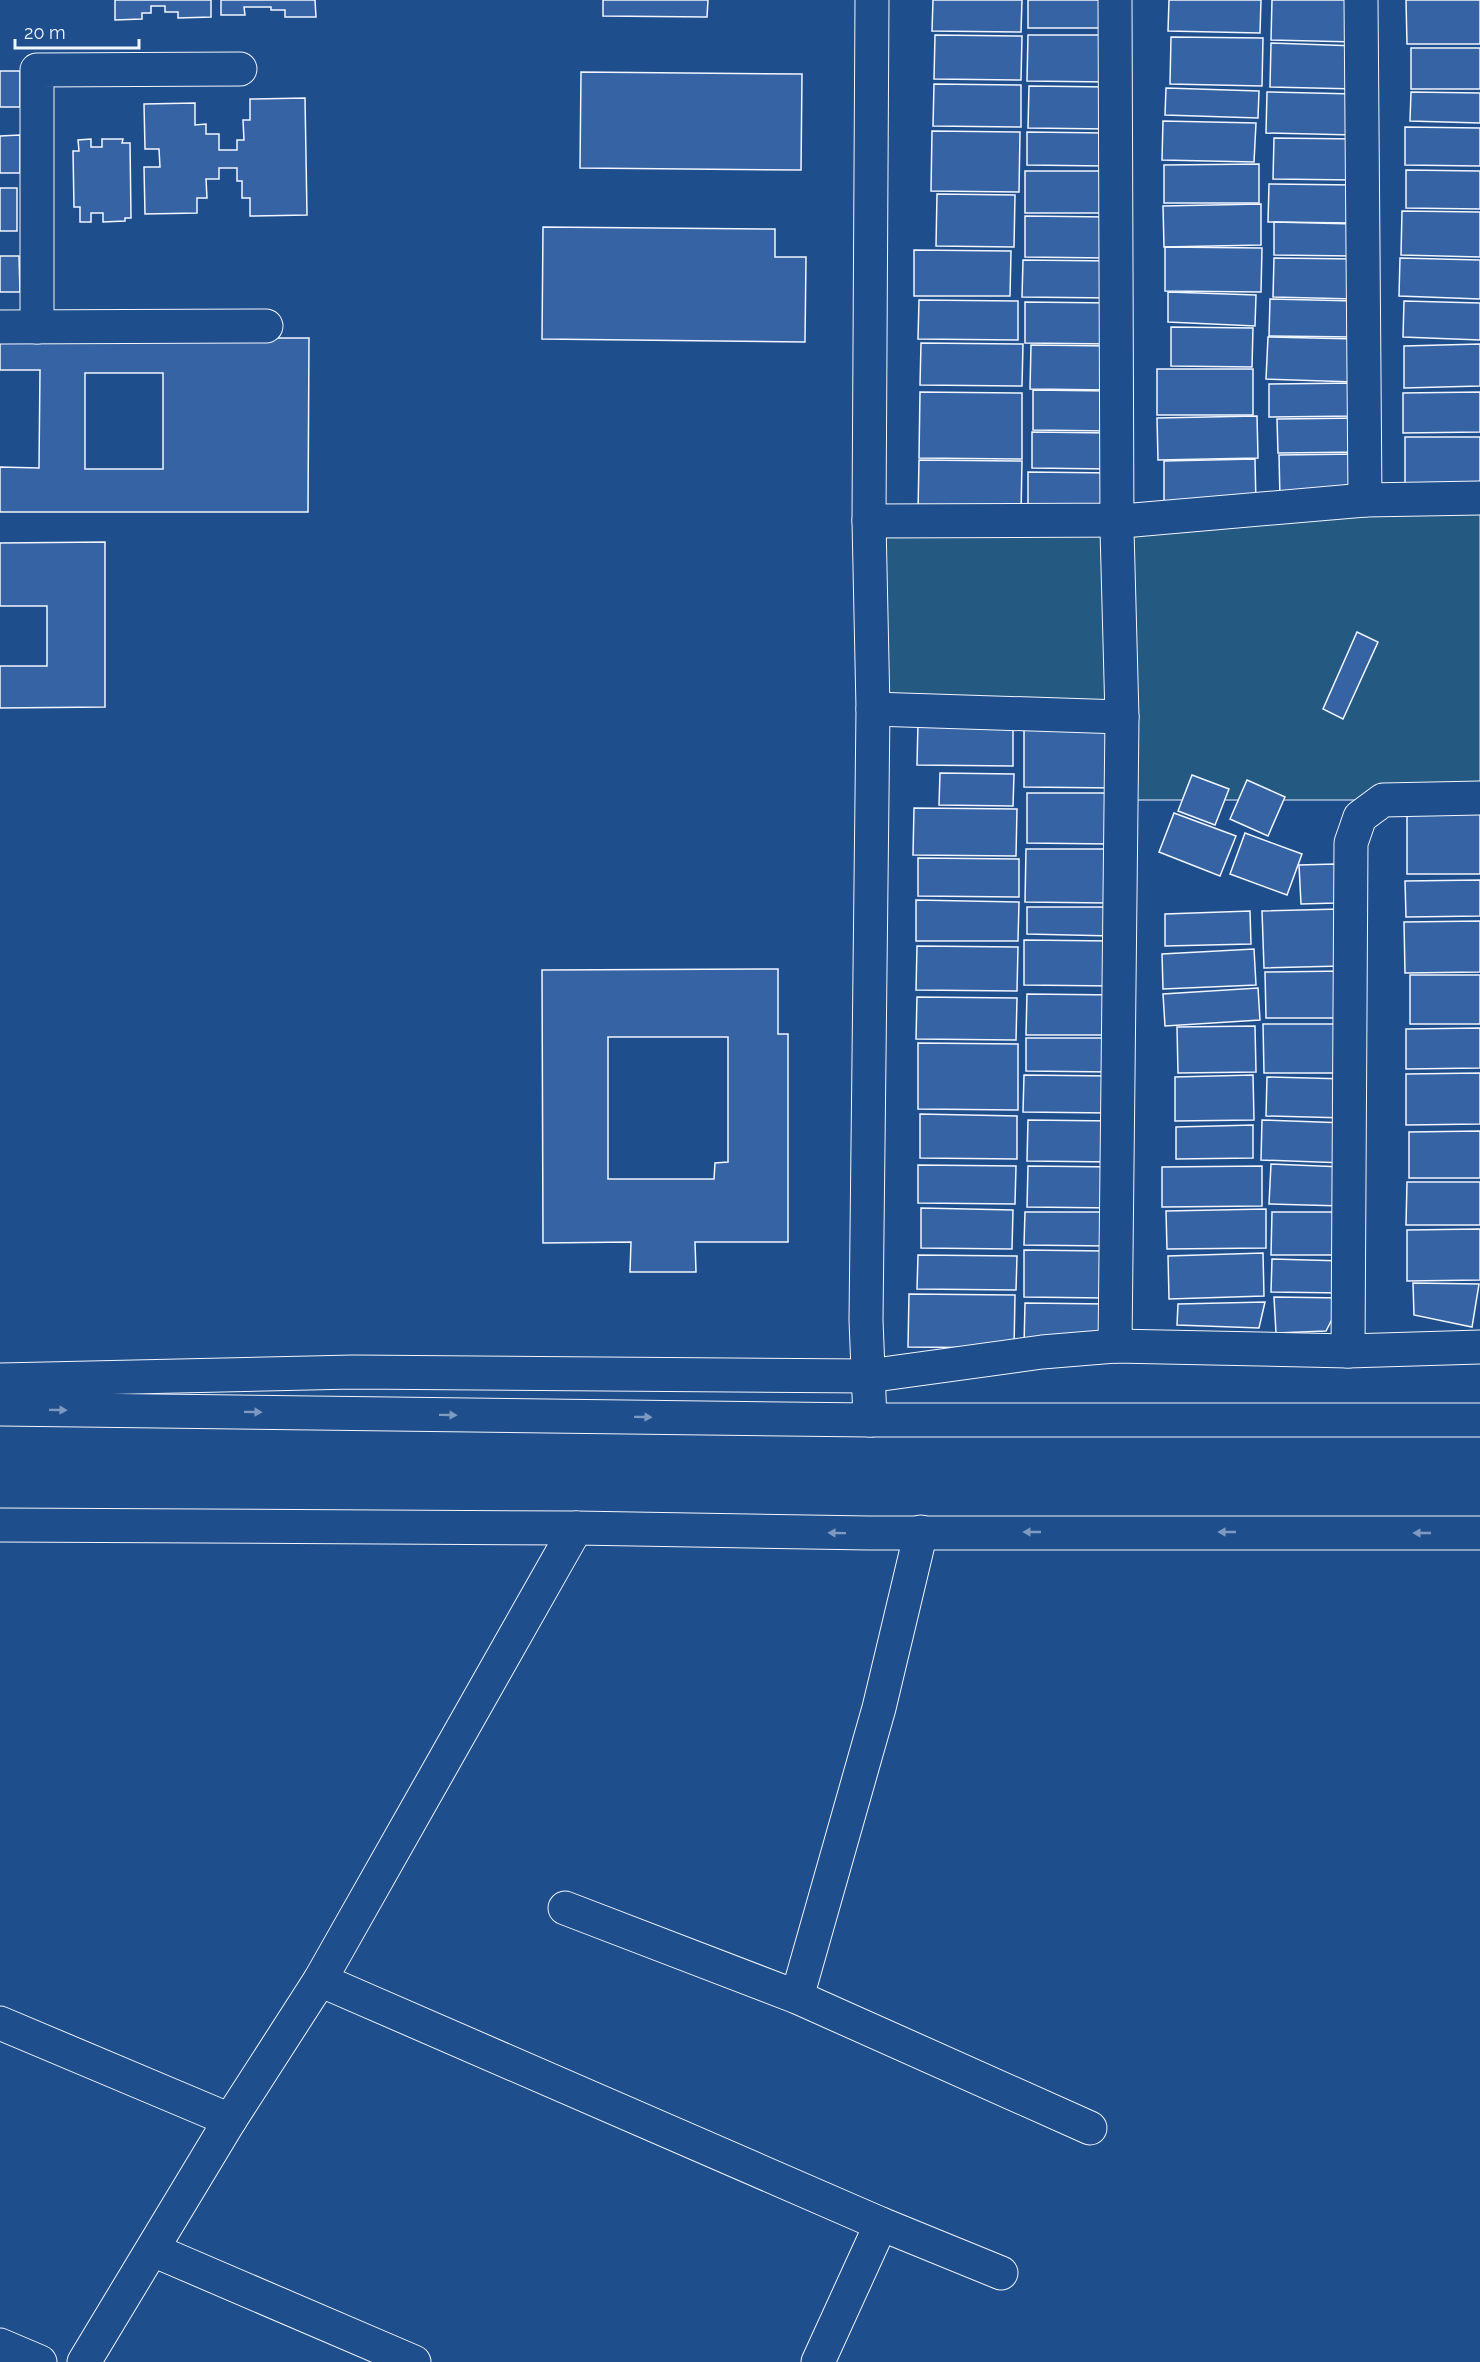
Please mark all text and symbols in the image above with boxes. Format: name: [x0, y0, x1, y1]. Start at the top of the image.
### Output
scale bar: [15, 12, 140, 50]
text: 20 m: [24, 22, 66, 43]
one-way arrow: [49, 1405, 68, 1415]
one-way arrow: [244, 1408, 263, 1417]
one-way arrow: [439, 1410, 458, 1420]
one-way arrow: [634, 1412, 653, 1422]
one-way arrow: [1022, 1527, 1041, 1537]
one-way arrow: [1217, 1527, 1236, 1537]
one-way arrow: [827, 1528, 846, 1538]
one-way arrow: [1412, 1528, 1431, 1538]

